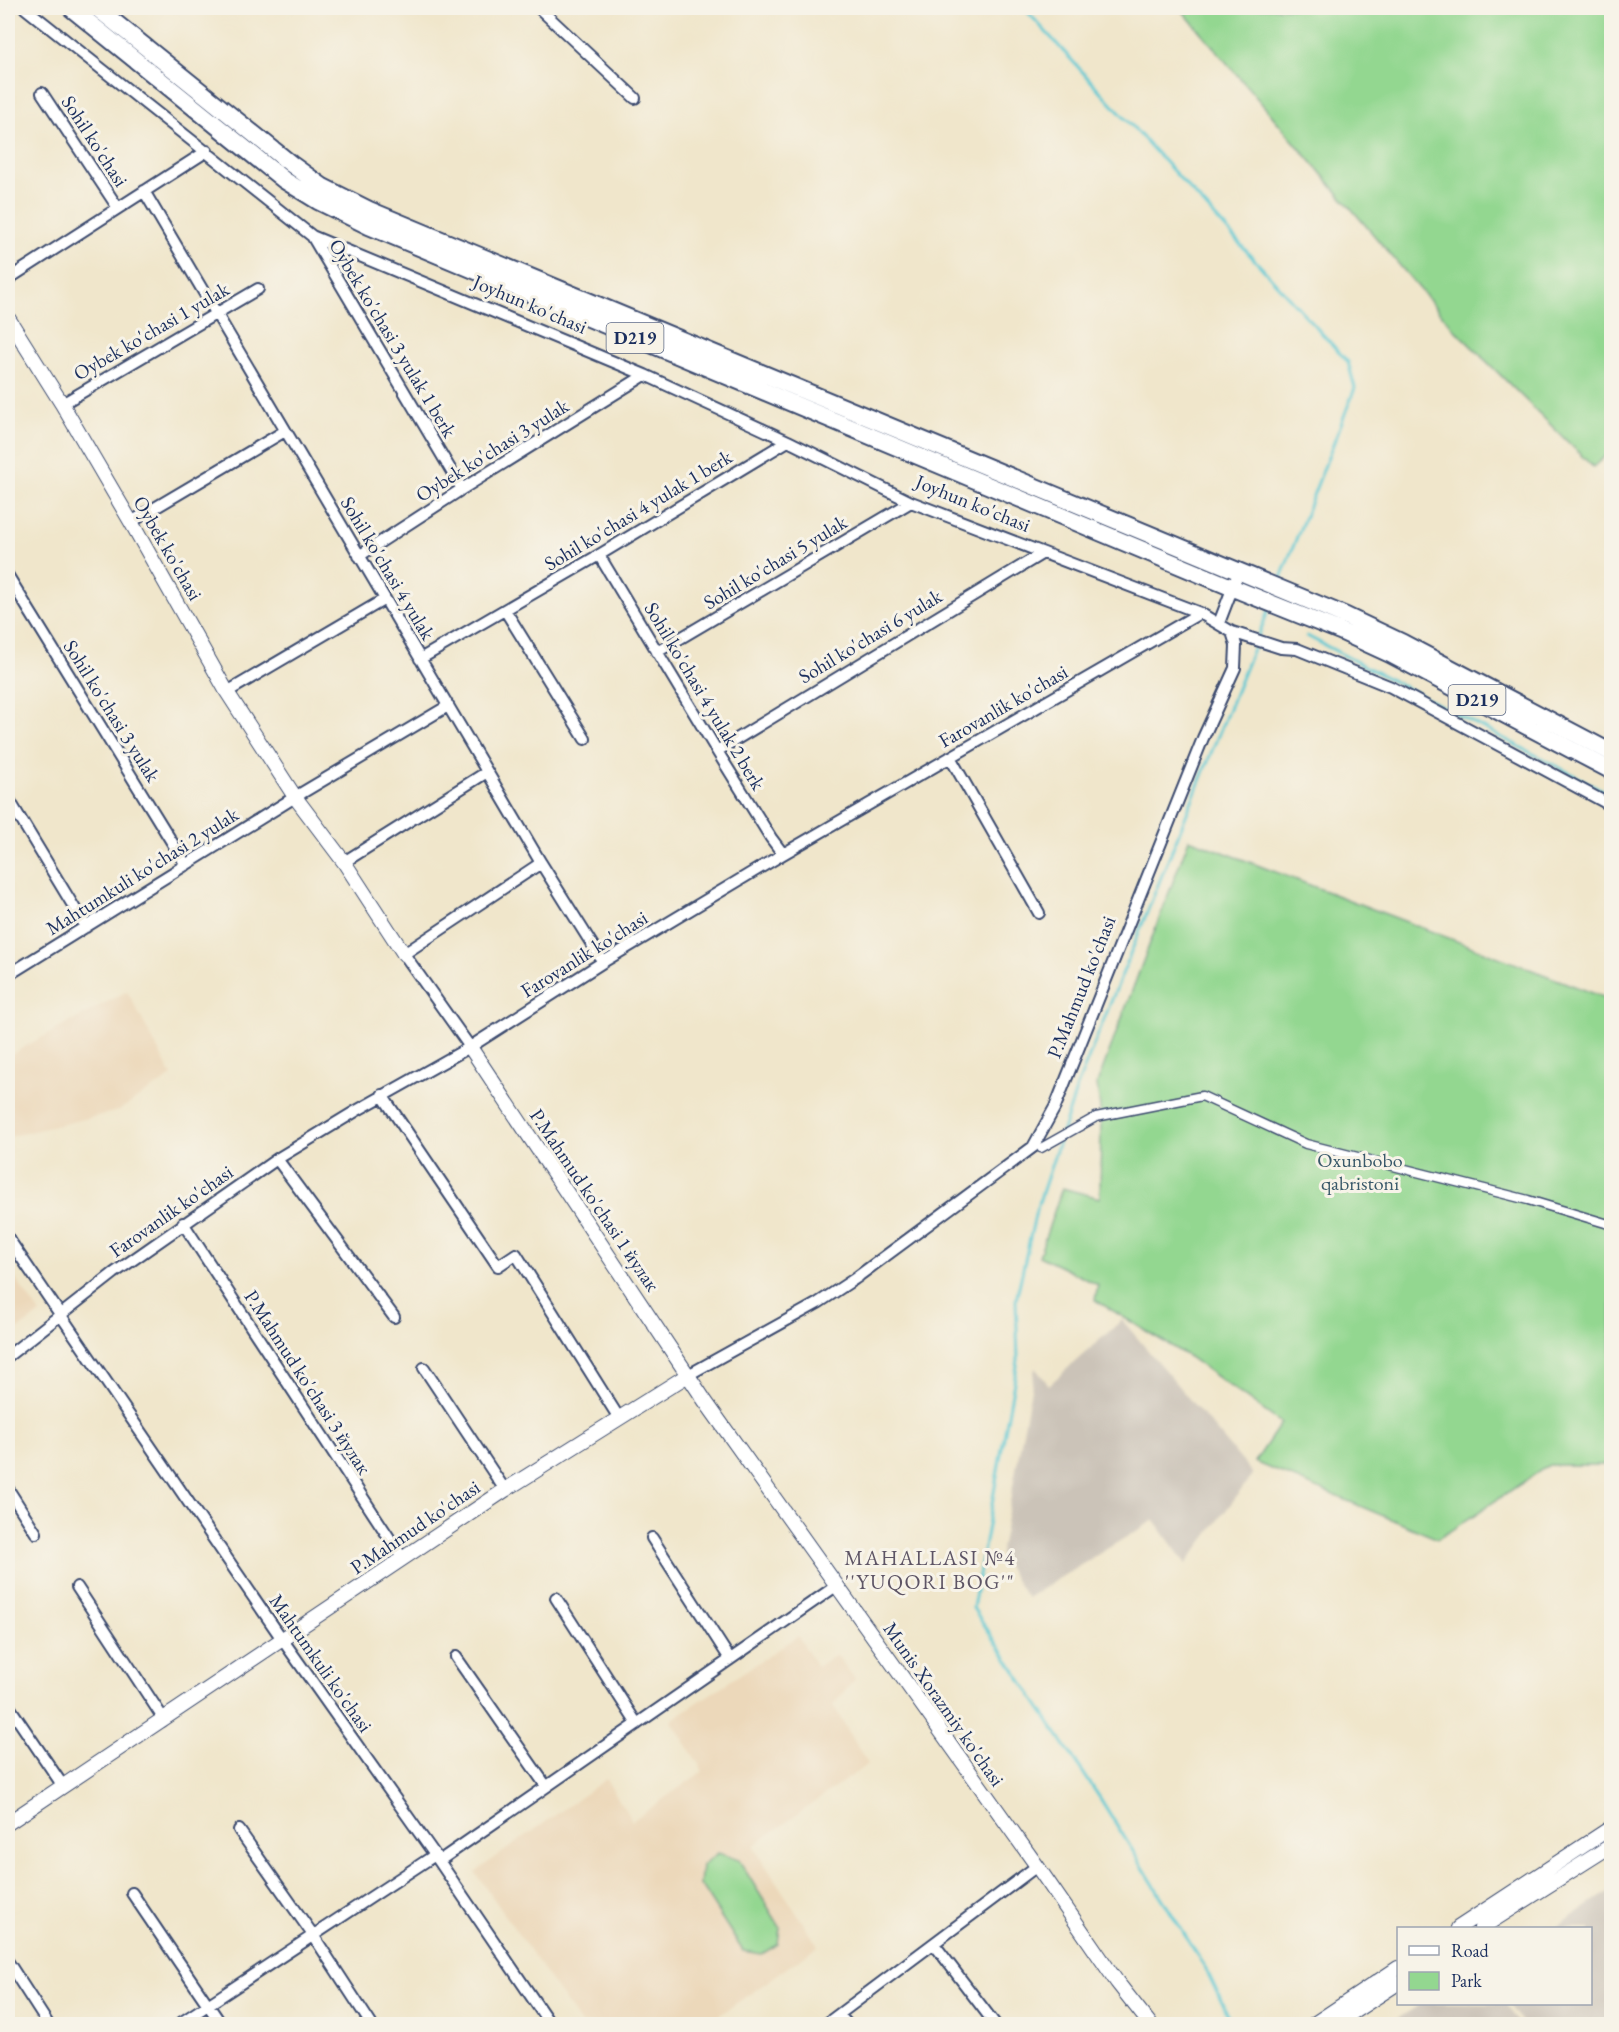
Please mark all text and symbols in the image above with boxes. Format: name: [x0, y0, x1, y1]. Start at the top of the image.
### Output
street label: Sohil ko'chasi: [56, 90, 134, 192]
street label: Oybek ko'chasi 3 yulak 1 berk: [323, 234, 463, 443]
street label: Joyhun ko'chasi: [467, 268, 591, 340]
street label: Oybek ko'chasi 1 yulak: [68, 276, 234, 386]
road number: D219: [606, 323, 664, 353]
street label: Oybek ko'chasi 3 yulak: [411, 392, 574, 508]
street label: Sohil ko'chasi 4 yulak 1 berk: [539, 443, 737, 576]
street label: Joyhun ko'chasi: [910, 467, 1034, 538]
street label: Oybek ko'chasi: [128, 491, 208, 605]
street label: Sohil ko'chasi 4 yulak: [335, 491, 441, 645]
street label: Sohil ko'chasi 5 yulak: [698, 509, 852, 615]
street label: Sohil ko'chasi 6 yulak: [793, 583, 947, 689]
street label: Sohil ko'chasi 4 yulak 2 berk: [639, 597, 772, 795]
street label: Sohil ko'chasi 3 yulak: [58, 635, 167, 788]
street label: Farovanlik ko'chasi: [934, 658, 1072, 754]
road number: D219: [1448, 685, 1506, 715]
street label: Mahtumkuli ko'chasi 2 yulak: [41, 801, 244, 941]
street label: Farovanlik ko'chasi: [516, 904, 652, 1003]
street label: P.Mahmud ko'chasi: [1041, 912, 1121, 1062]
street label: P.Mahmud ko'chasi 1 йулак: [524, 1104, 666, 1297]
park label: Oxunbobo qabristoni: [1317, 1147, 1403, 1196]
street label: Farovanlik ko'chasi: [104, 1159, 238, 1263]
street label: P.Mahmud ko'chasi 3 йулак: [239, 1285, 378, 1480]
street label: P.Mahmud ko'chasi: [345, 1474, 485, 1580]
district label: MAHALLASI №4 ''YUQORI BOG'": [844, 1544, 1016, 1596]
street label: Mahtumkuli ko'chasi: [264, 1589, 378, 1737]
street label: Munis Xorazmiy ko'chasi: [878, 1617, 1011, 1791]
legend: [1397, 1927, 1592, 2005]
text: Road: [1451, 1939, 1490, 1962]
text: Park: [1451, 1969, 1482, 1992]

